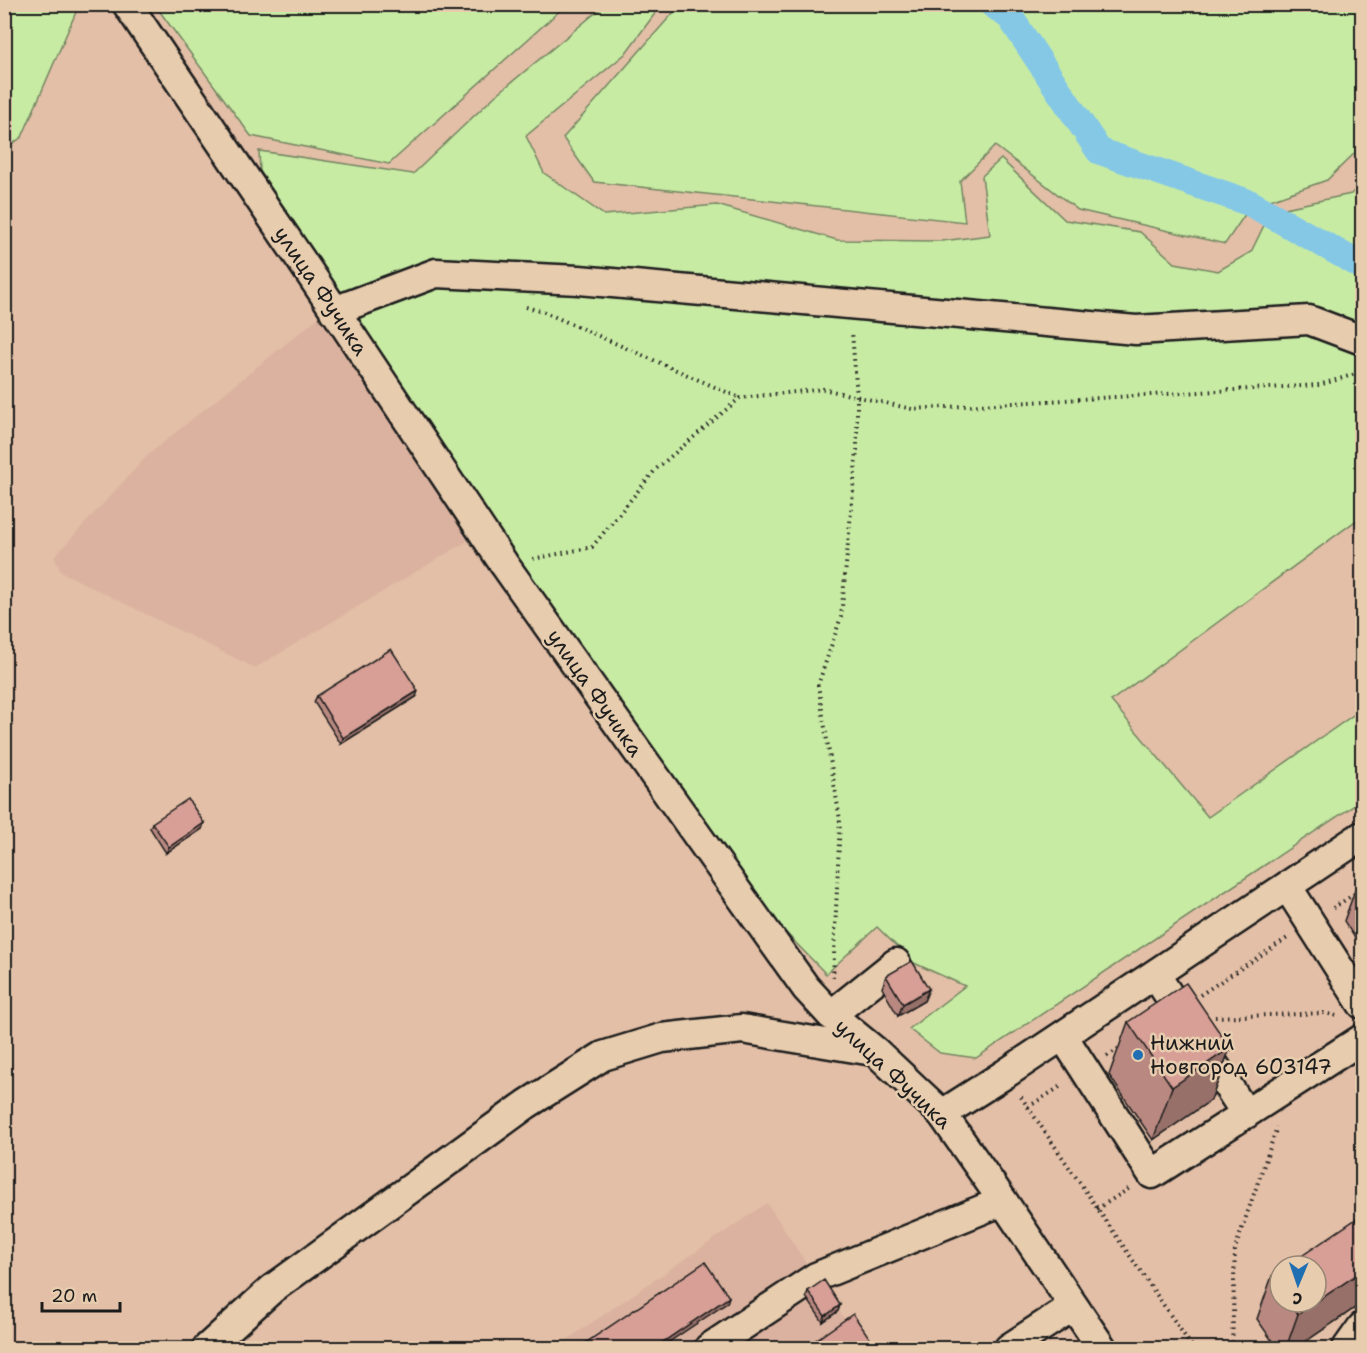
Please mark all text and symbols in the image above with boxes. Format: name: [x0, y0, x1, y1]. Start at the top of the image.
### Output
street label: улица Фучика: [267, 221, 375, 361]
street label: улица Фучика: [541, 624, 649, 762]
street label: улица Фучика: [829, 1013, 957, 1135]
place label: Нижний Новгород 603147: [1150, 1029, 1332, 1081]
marker: Нижний Новгород 603147: [1131, 1048, 1145, 1062]
north arrow: [1268, 1254, 1328, 1314]
scale bar: [42, 1275, 120, 1313]
text: 20 m: [51, 1284, 97, 1308]
text: С: [1292, 1288, 1303, 1309]

